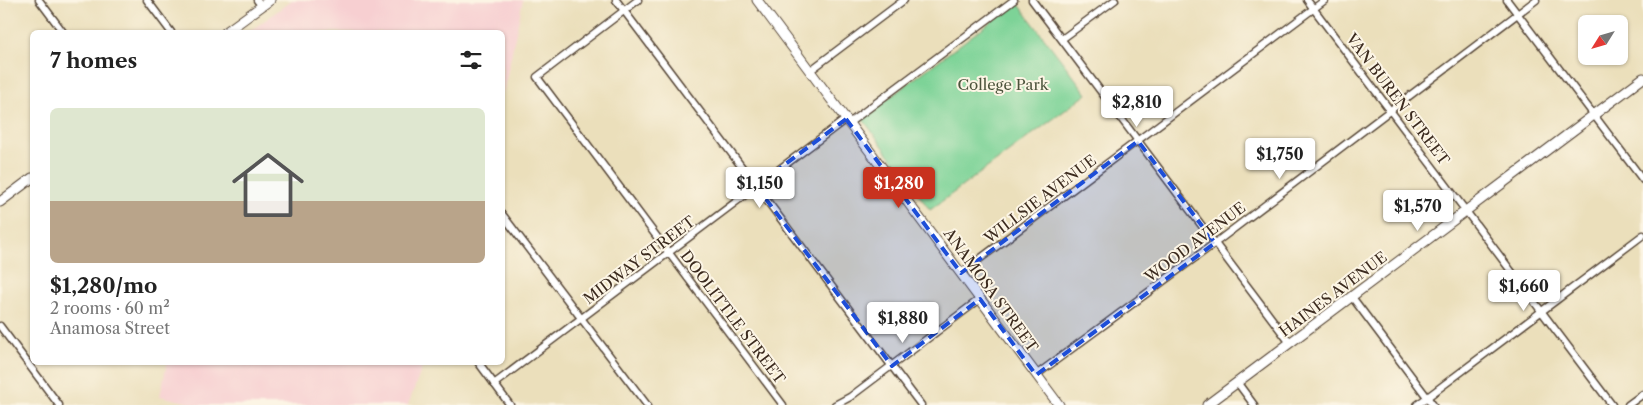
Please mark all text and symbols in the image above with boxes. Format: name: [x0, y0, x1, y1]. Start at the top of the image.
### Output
north arrow: [1578, 15, 1628, 65]
map controls: [1578, 15, 1628, 65]
street label: VAN BUREN STREET: [1342, 29, 1454, 169]
icon: filters: [457, 46, 485, 74]
text: 7 homes: [50, 48, 137, 73]
park label: College Park: [958, 75, 1050, 94]
pin: $2,810: [1096, 86, 1178, 128]
text: $2,810: [1112, 92, 1162, 112]
pin: $1,750: [1239, 138, 1321, 180]
icon: home: [223, 140, 313, 230]
text: $1,750: [1256, 144, 1304, 164]
street label: WILLSIE AVENUE: [979, 151, 1100, 248]
pin: $1,150: [719, 166, 801, 209]
pin: $1,280: [858, 166, 940, 209]
text: $1,150: [737, 173, 783, 193]
text: $1,280: [874, 173, 924, 193]
pin: $1,570: [1377, 190, 1459, 232]
text: $1,570: [1394, 196, 1442, 216]
street label: WOOD AVENUE: [1140, 198, 1249, 287]
street label: MIDWAY STREET: [579, 211, 699, 308]
street label: ANAMOSA STREET: [939, 224, 1043, 356]
street label: DOOLITTLE STREET: [677, 247, 790, 388]
street label: HAINES AVENUE: [1275, 247, 1391, 341]
pin: $1,660: [1483, 270, 1565, 312]
text: $1,280/mo: [50, 273, 157, 298]
text: $1,660: [1499, 276, 1549, 296]
text: 2 rooms · 60 m²: [50, 298, 170, 318]
pin: $1,880: [862, 302, 944, 344]
text: $1,880: [878, 308, 928, 328]
text: Anamosa Street: [50, 318, 170, 338]

